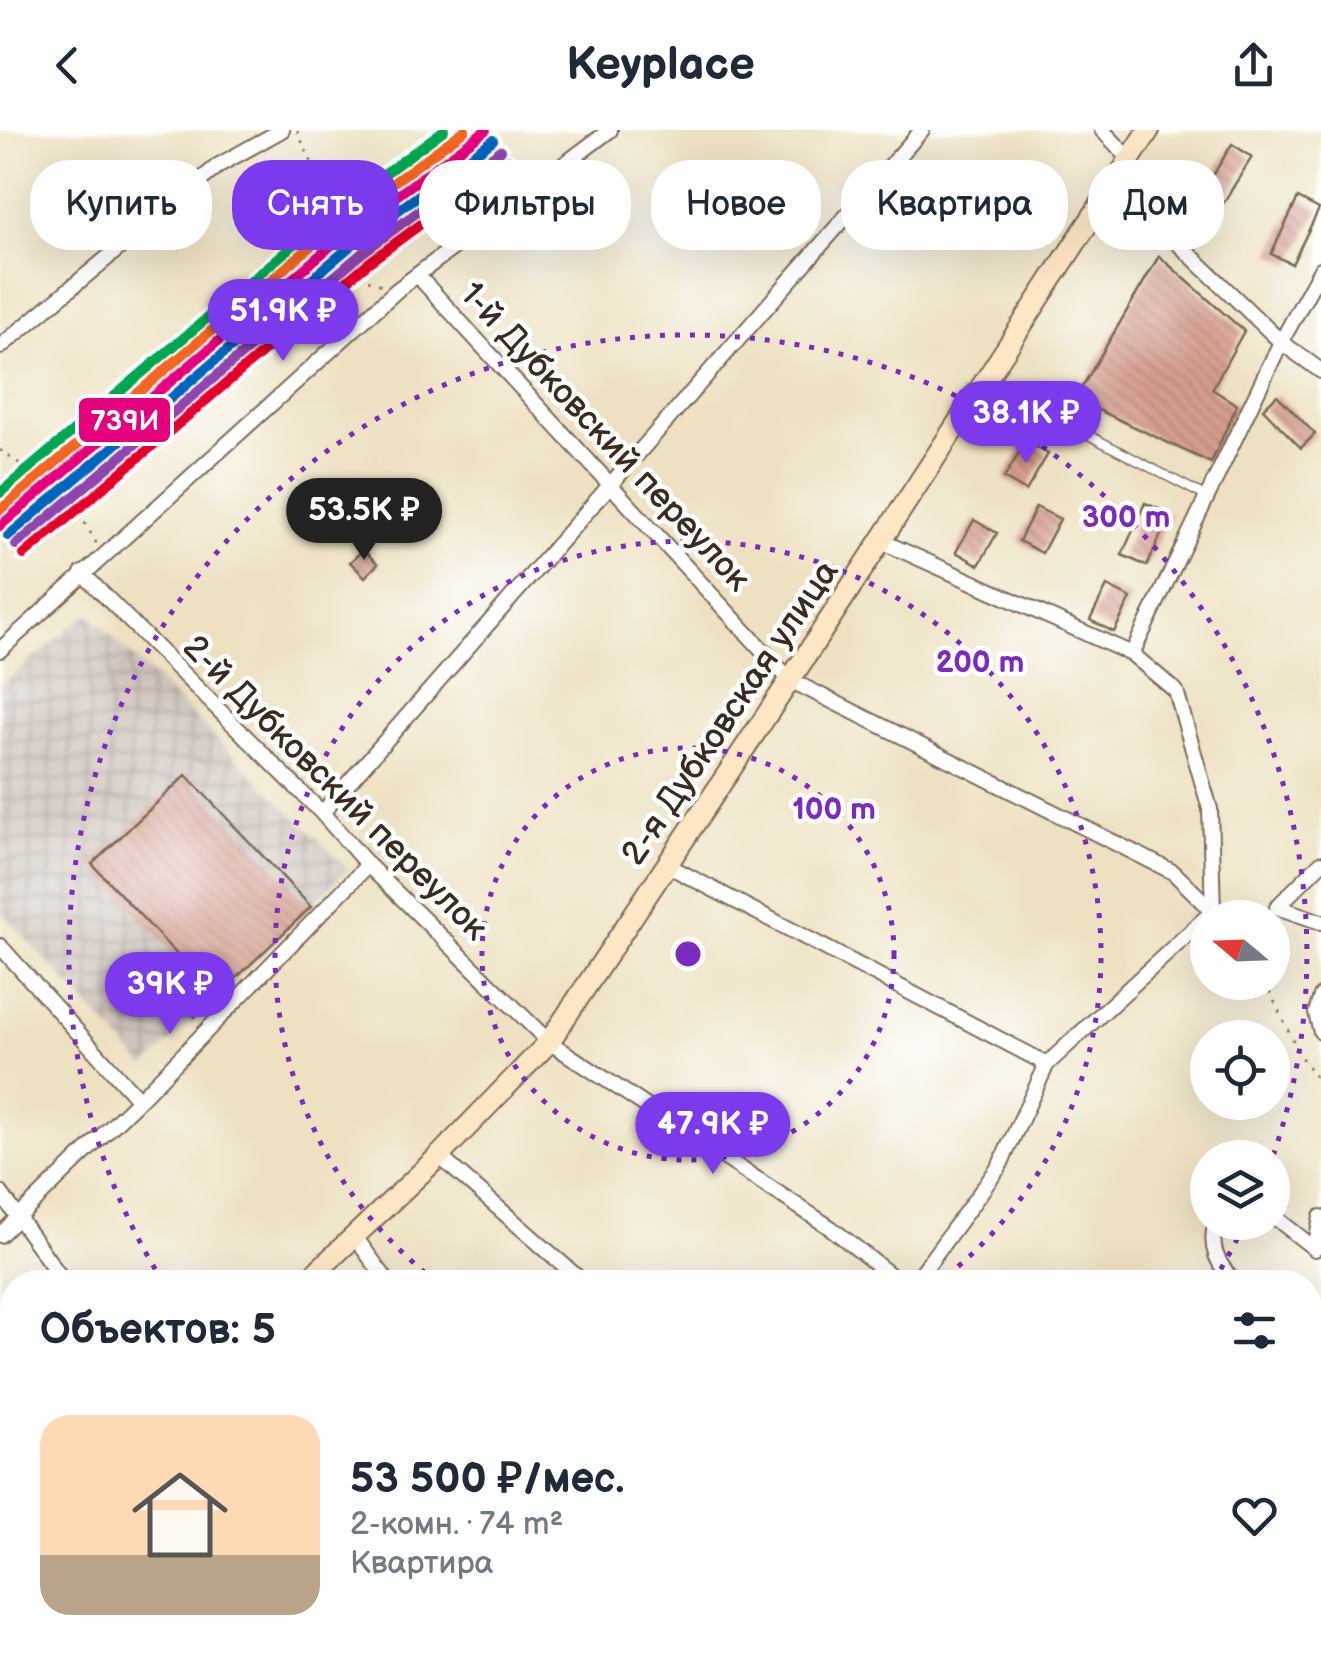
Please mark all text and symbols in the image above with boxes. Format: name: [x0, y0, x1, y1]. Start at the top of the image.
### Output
icon: back: [40, 38, 95, 93]
text: Keyplace: [566, 38, 755, 93]
icon: share: [1226, 38, 1281, 93]
chip: Купить: [30, 160, 212, 250]
chip: Снять: [232, 160, 399, 250]
chip: Фильтры: [419, 160, 631, 250]
chip: Новое: [651, 160, 821, 250]
chip: Квартира: [841, 160, 1068, 250]
chip: Дом: [1088, 160, 1224, 250]
street label: 1-й Дубковский переулок: [450, 273, 760, 601]
pin: 51.9K ₽: [191, 279, 375, 364]
text: 51.9K ₽: [230, 292, 336, 331]
pin: 38.1K ₽: [934, 381, 1118, 466]
text: 38.1K ₽: [972, 394, 1080, 433]
line badge: 739И: [77, 396, 172, 444]
text: 739И: [90, 405, 160, 438]
pin: 53.5K ₽: [272, 478, 456, 563]
text: 53.5K ₽: [308, 491, 420, 530]
text: 300 m: [1082, 500, 1170, 536]
street label: 2-я Дубковская улица: [612, 552, 849, 874]
street label: 2-й Дубковский переулок: [173, 626, 497, 950]
text: 200 m: [936, 645, 1024, 681]
text: 100 m: [792, 792, 876, 828]
north arrow: [1190, 900, 1290, 1000]
map controls: [1190, 900, 1290, 1240]
centre of rings: [670, 936, 706, 972]
pin: 39K ₽: [100, 952, 240, 1037]
text: 39K ₽: [127, 965, 213, 1004]
button: locate: [1190, 1020, 1290, 1120]
pin: 47.9K ₽: [621, 1092, 805, 1177]
text: 47.9K ₽: [657, 1105, 769, 1144]
button: layers: [1190, 1140, 1290, 1240]
icon: filters: [1227, 1303, 1282, 1358]
text: Объектов: 5: [40, 1305, 276, 1356]
text: 53 500 ₽/мес.: [350, 1454, 624, 1505]
icon: home: [120, 1455, 240, 1575]
icon: heart: [1227, 1488, 1282, 1543]
text: 2-комн. · 74 m²: [350, 1505, 563, 1544]
text: Квартира: [350, 1544, 493, 1583]

